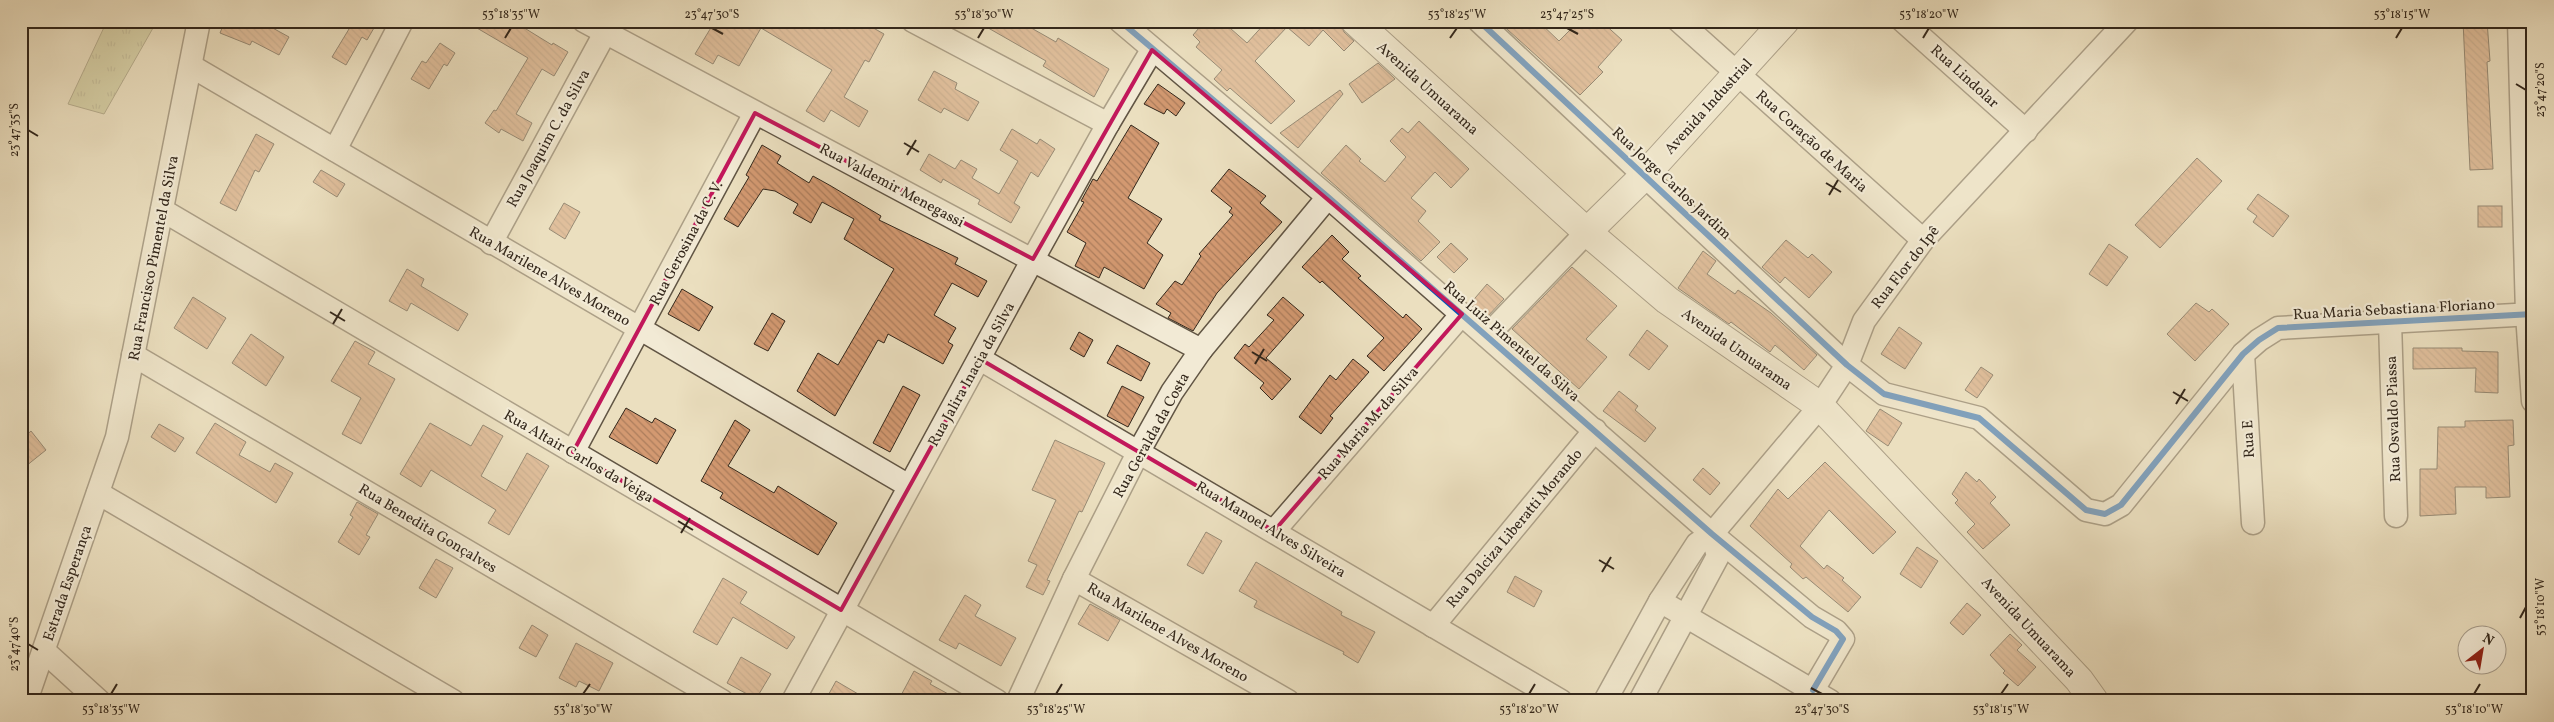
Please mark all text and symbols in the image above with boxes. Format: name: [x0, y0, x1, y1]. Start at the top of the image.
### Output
text: 53°18'35"W: [482, 7, 540, 23]
text: 23°47'30"S: [685, 7, 739, 23]
text: 53°18'30"W: [954, 7, 1014, 23]
text: 53°18'25"W: [1428, 7, 1486, 23]
text: 23°47'25"S: [1540, 7, 1594, 23]
text: 53°18'20"W: [1899, 7, 1959, 23]
text: 53°18'15"W: [2374, 7, 2430, 23]
street label: Avenida Umuarama: [1371, 38, 1483, 141]
street label: Rua Lindolar: [1925, 41, 2003, 114]
street label: Avenida Industrial: [1660, 54, 1758, 160]
text: 23°47'20"S: [2533, 62, 2549, 118]
street label: Rua Joaquim C. da Silva: [503, 66, 596, 212]
street label: Rua Coração de Maria: [1750, 86, 1872, 198]
text: 23°47'35"S: [7, 103, 23, 157]
street label: Rua Jorge Carlos Jardim: [1607, 123, 1735, 245]
street label: Rua Valdemir Menegassi: [815, 139, 968, 234]
street label: Rua Francisco Pimentel da Silva: [124, 154, 185, 363]
street label: Rua Gerosina da C. V.: [645, 178, 729, 310]
street label: Rua Marilene Alves Moreno: [465, 222, 634, 332]
street label: Rua Flor do Ipê: [1867, 222, 1945, 314]
street label: Rua Luiz Pimentel da Silva: [1438, 277, 1584, 407]
street label: Rua Maria Sebastiana Floriano: [2293, 295, 2496, 326]
street label: Rua Jalira Inacia da Silva: [924, 299, 1021, 451]
street label: Avenida Umuarama: [1677, 304, 1796, 396]
street label: Rua Osvaldo Piassa: [2382, 355, 2407, 483]
street label: Rua Maria M. da Silva: [1314, 363, 1424, 485]
street label: Rua Geralda da Costa: [1109, 369, 1196, 502]
street label: Rua Altair Carlos da Veiga: [499, 406, 657, 509]
street label: Rua E: [2238, 419, 2261, 459]
street label: Rua Dalciza Liberatti Morando: [1442, 445, 1588, 613]
street label: Rua Manoel Alves Silveira: [1191, 477, 1349, 584]
street label: Rua Benedita Gonçalves: [354, 480, 500, 579]
street label: Estrada Esperança: [39, 523, 98, 644]
street label: Avenida Umuarama: [1976, 573, 2080, 683]
street label: Rua Marilene Alves Moreno: [1083, 578, 1252, 688]
text: 53°18'10"W: [2533, 578, 2549, 636]
text: 23°47'40"S: [7, 617, 23, 671]
north arrow: [2456, 624, 2506, 674]
text: N: [2479, 629, 2497, 651]
text: 53°18'35"W: [82, 702, 140, 718]
text: 53°18'30"W: [553, 702, 613, 718]
text: 53°18'25"W: [1027, 702, 1085, 718]
text: 53°18'20"W: [1499, 702, 1559, 718]
text: 23°47'30"S: [1795, 702, 1849, 718]
text: 53°18'15"W: [1973, 702, 2029, 718]
text: 53°18'10"W: [2445, 702, 2503, 718]

